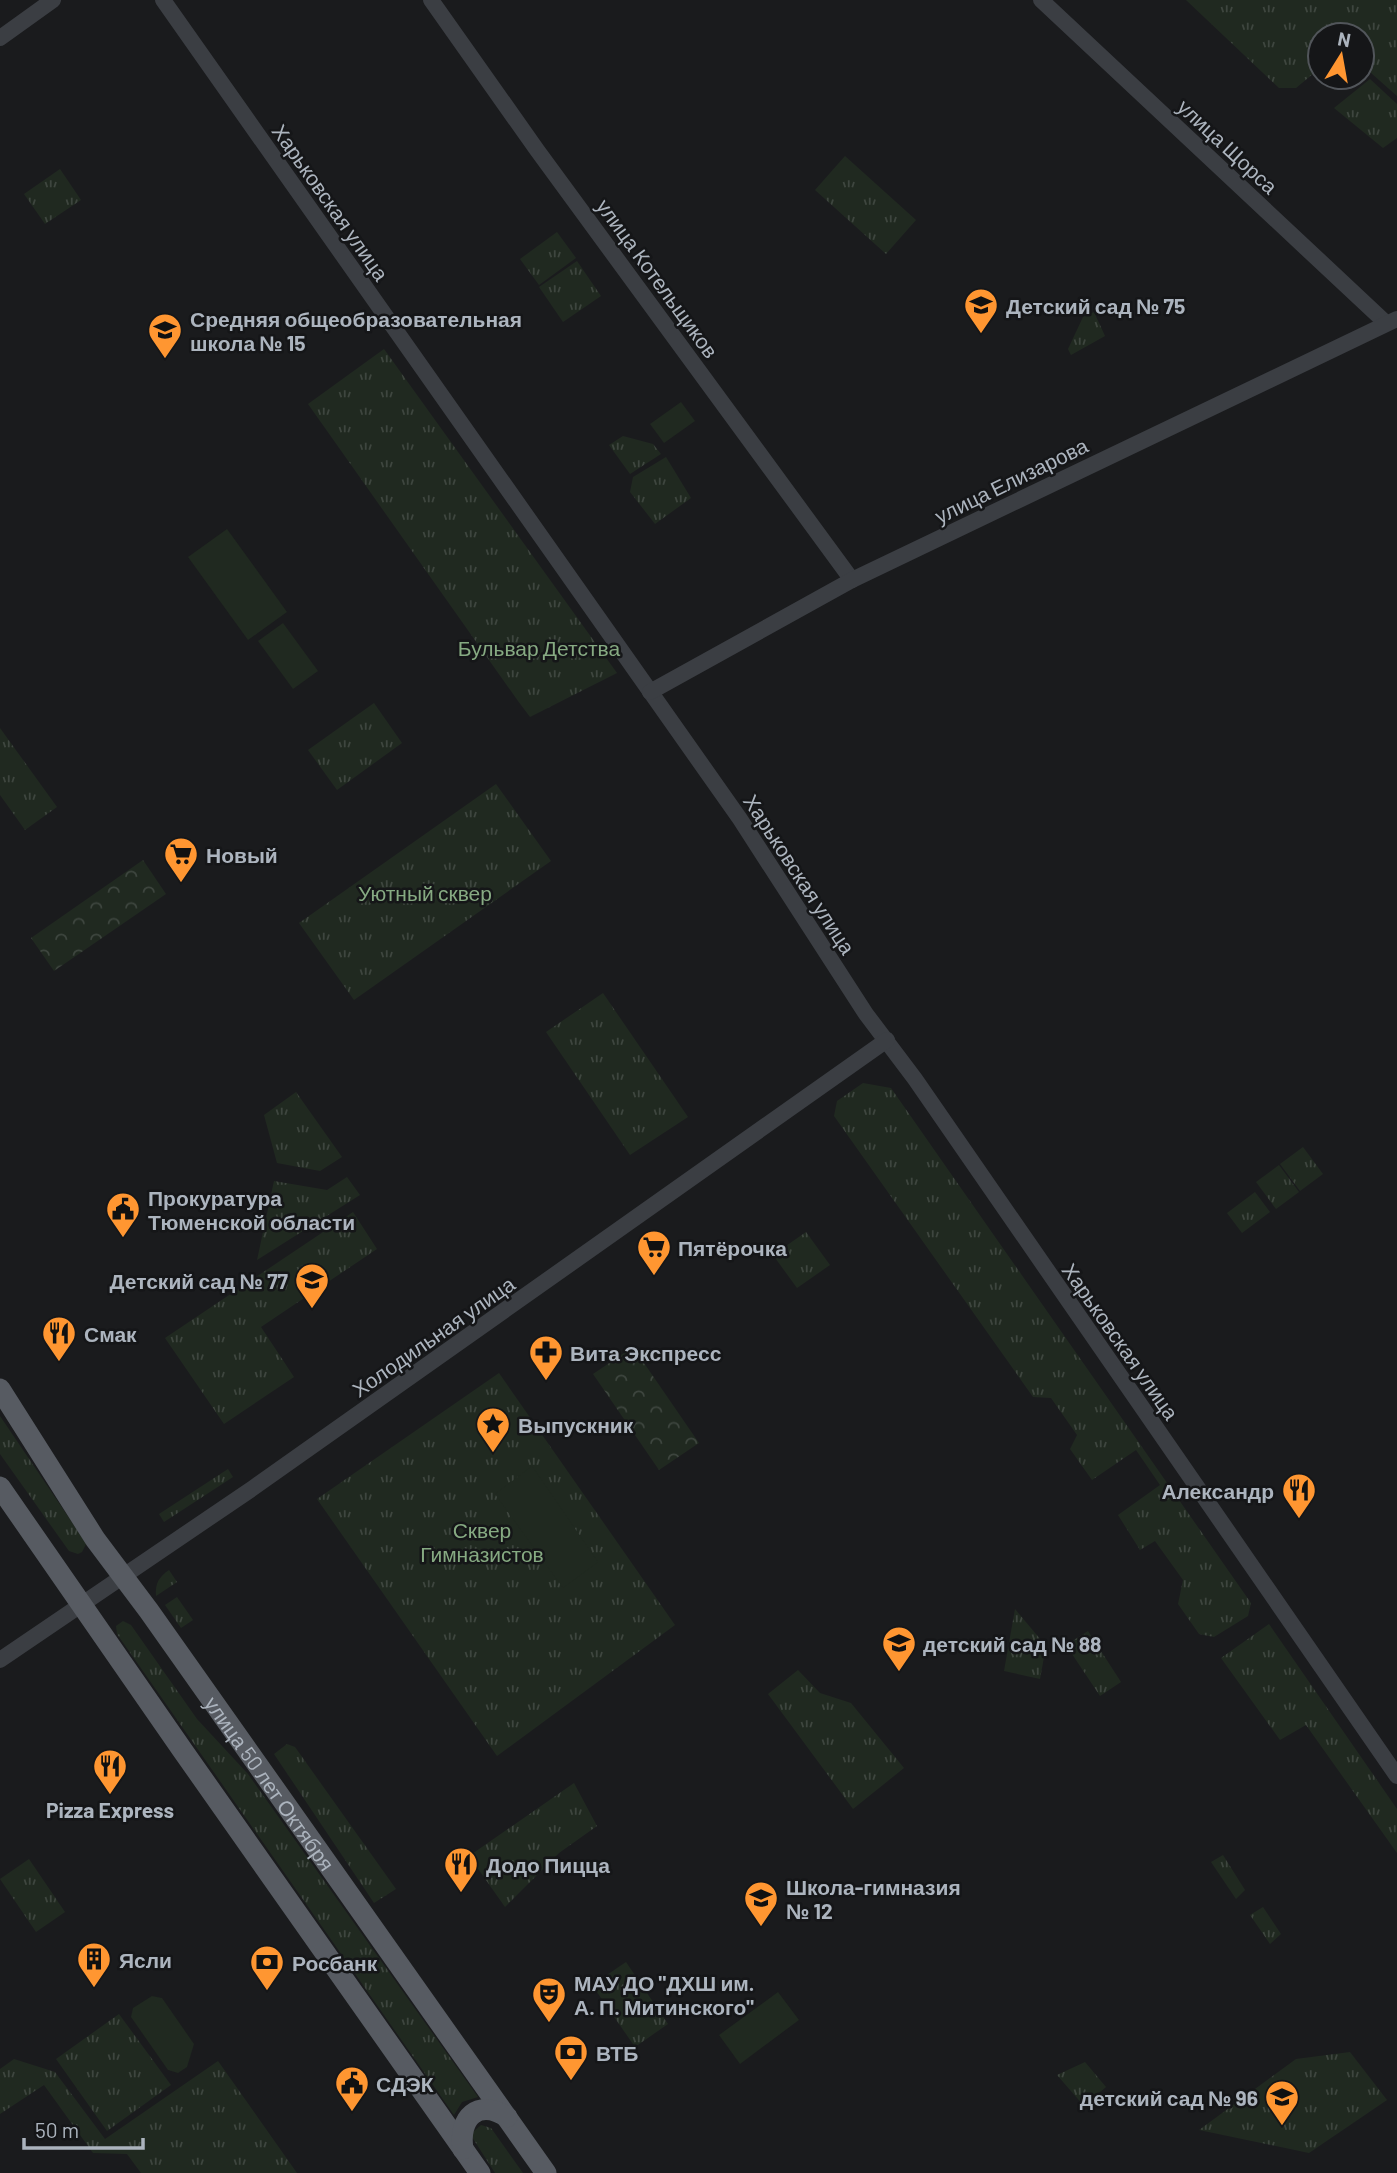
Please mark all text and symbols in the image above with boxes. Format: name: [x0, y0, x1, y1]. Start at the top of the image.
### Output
north arrow: [1306, 21, 1376, 91]
text: N: [1336, 26, 1353, 51]
street label: улица Щорса: [1173, 93, 1283, 199]
street label: Харьковская улица: [268, 119, 395, 285]
street label: улица Котельщиков: [592, 194, 724, 362]
school or university icon: Детский сад № 75: [962, 286, 1000, 335]
place label: Детский сад № 75: [1006, 293, 1185, 318]
place label: Средняя общеобразовательная школа № 15: [190, 306, 522, 355]
school or university icon: Средняя общеобразовательная школа № 15: [146, 311, 184, 360]
street label: улица Елизарова: [930, 432, 1092, 528]
park label: Бульвар Детства: [458, 635, 620, 660]
street label: Харьковская улица: [739, 789, 861, 959]
supermarket icon: Новый: [162, 835, 200, 884]
place label: Новый: [206, 842, 278, 867]
park label: Уютный сквер: [358, 880, 492, 905]
place label: Прокуратура Тюменской области: [148, 1185, 355, 1234]
public building icon: Прокуратура Тюменской области: [104, 1190, 142, 1239]
supermarket icon: Пятёрочка: [635, 1228, 673, 1277]
place label: Пятёрочка: [678, 1235, 787, 1260]
street label: Харьковская улица: [1058, 1258, 1185, 1424]
school or university icon: Детский сад № 77: [293, 1261, 331, 1310]
place label: Детский сад № 77: [110, 1268, 289, 1293]
street label: Холодильная улица: [347, 1270, 519, 1401]
restaurant icon: Смак: [40, 1314, 78, 1363]
place label: Смак: [84, 1321, 137, 1346]
pharmacy icon: Вита Экспресс: [527, 1333, 565, 1382]
place label: Вита Экспресс: [570, 1340, 722, 1365]
place icon: Выпускник: [474, 1405, 512, 1454]
place label: Выпускник: [518, 1412, 634, 1437]
restaurant icon: Александр: [1280, 1471, 1318, 1520]
place label: Александр: [1161, 1478, 1274, 1503]
park label: Сквер Гимназистов: [420, 1517, 544, 1566]
school or university icon: детский сад № 88: [880, 1624, 918, 1673]
place label: детский сад № 88: [923, 1631, 1101, 1656]
street label: улица 50 лет Октября: [200, 1691, 341, 1875]
restaurant icon: Pizza Express: [91, 1747, 129, 1796]
place label: Pizza Express: [46, 1797, 174, 1822]
restaurant icon: Додо Пицца: [442, 1845, 480, 1894]
place label: Додо Пицца: [486, 1852, 610, 1877]
place label: Школа-гимназия № 12: [786, 1874, 961, 1923]
school or university icon: Школа-гимназия № 12: [742, 1879, 780, 1928]
building icon: Ясли: [75, 1940, 113, 1989]
bank icon: Росбанк: [248, 1943, 286, 1992]
place label: Ясли: [119, 1947, 172, 1972]
place label: Росбанк: [292, 1950, 378, 1975]
place label: МАУ ДО "ДХШ им. А. П. Митинского": [574, 1970, 755, 2019]
theatre icon: МАУ ДО "ДХШ им. А. П. Митинского": [530, 1975, 568, 2024]
bank icon: ВТБ: [552, 2033, 590, 2082]
place label: ВТБ: [596, 2040, 638, 2065]
public building icon: СДЭК: [333, 2064, 371, 2113]
place label: СДЭК: [376, 2071, 434, 2096]
school or university icon: детский сад № 96: [1263, 2078, 1301, 2127]
place label: детский сад № 96: [1080, 2085, 1258, 2110]
scale bar: [24, 2106, 144, 2150]
text: 50 m: [35, 2117, 79, 2142]

